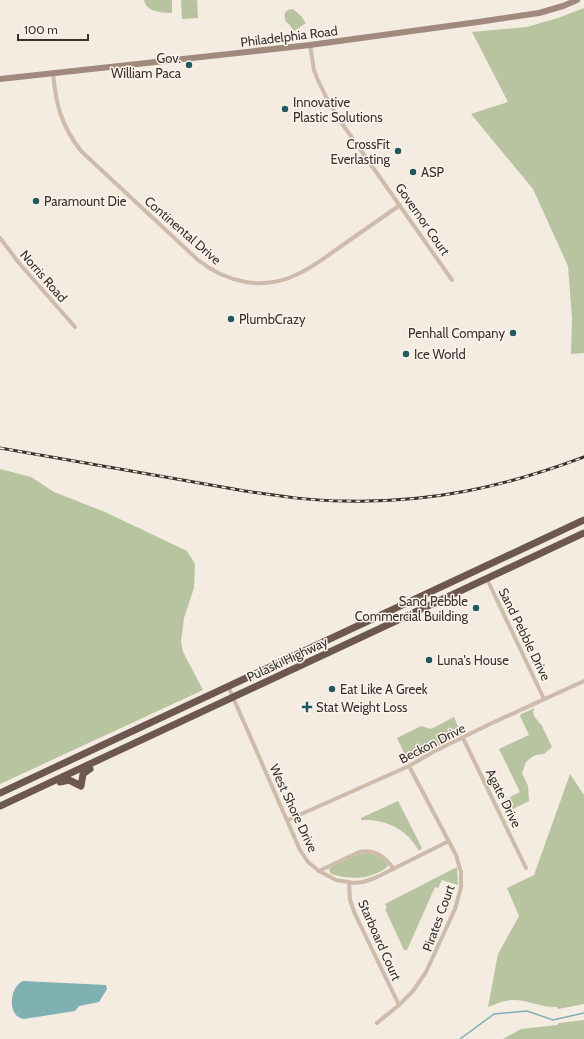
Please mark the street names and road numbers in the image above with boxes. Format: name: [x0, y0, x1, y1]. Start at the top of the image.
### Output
street label: Philadelphia Road: [239, 22, 339, 50]
street label: Governor Court: [392, 180, 454, 259]
street label: Continental Drive: [141, 192, 225, 268]
street label: Norris Road: [17, 247, 71, 305]
street label: Sand Pebble Drive: [496, 585, 555, 683]
street label: Pulaski Highway: [244, 633, 330, 685]
street label: Beckon Drive: [396, 719, 468, 767]
street label: West Shore Drive: [267, 761, 322, 855]
street label: Agate Drive: [483, 766, 525, 830]
street label: Pirates Court: [419, 882, 458, 954]
street label: Starboard Court: [355, 897, 405, 984]

